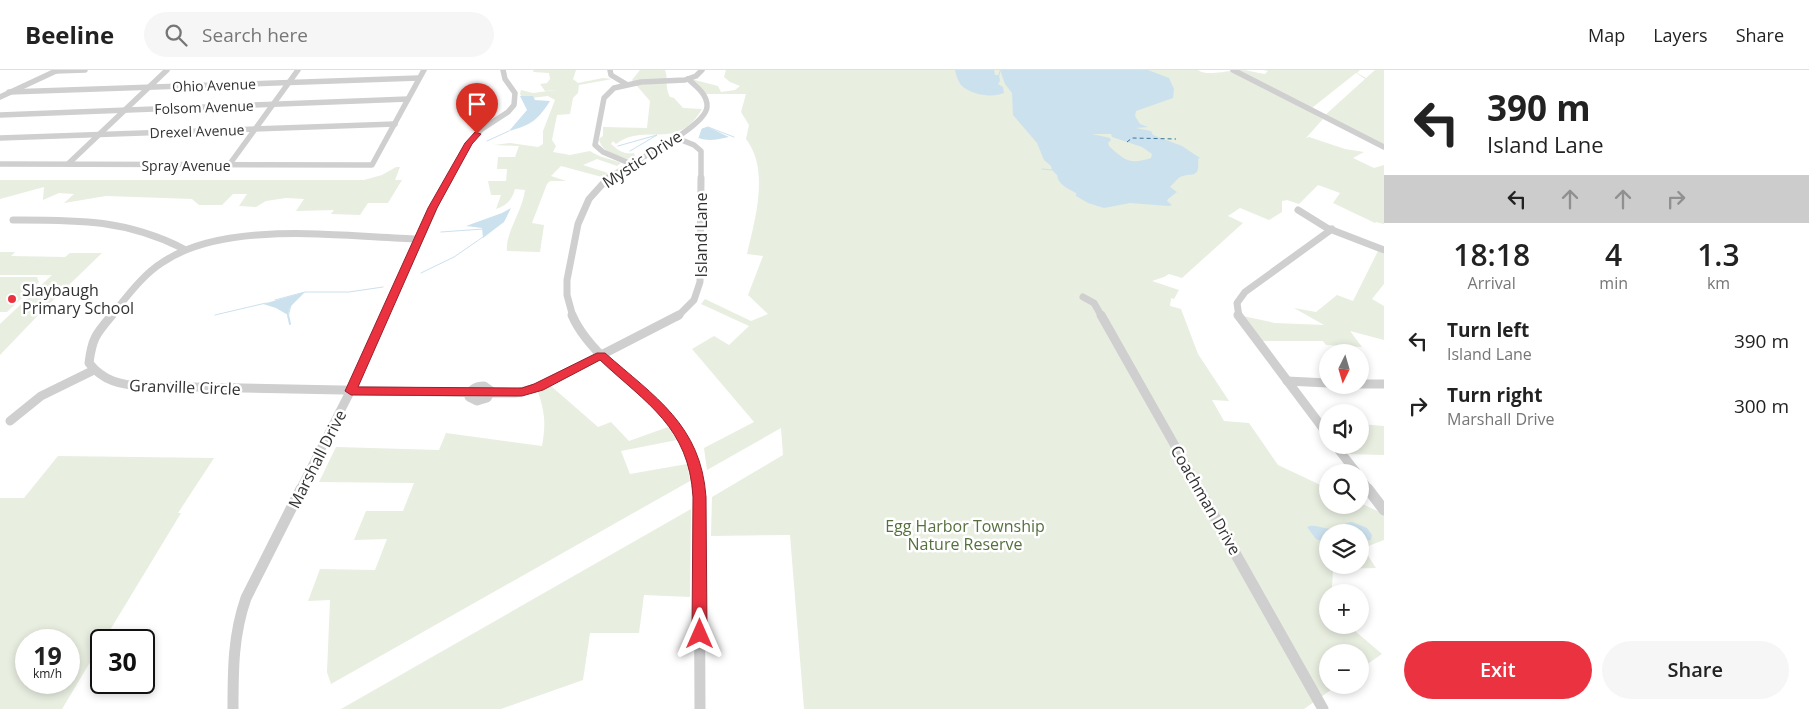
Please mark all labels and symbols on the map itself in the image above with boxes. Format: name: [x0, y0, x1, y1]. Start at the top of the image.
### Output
street label: Ohio Avenue: [172, 74, 256, 96]
pin: [456, 83, 498, 134]
street label: Folsom Avenue: [154, 96, 254, 118]
street label: Drexel Avenue: [149, 120, 245, 142]
street label: Mystic Drive: [598, 125, 686, 193]
street label: Spray Avenue: [141, 156, 231, 175]
street label: Island Lane: [690, 193, 712, 277]
place label: Slaybaugh Primary School: [22, 279, 134, 319]
marker: Slaybaugh Primary School: [6, 293, 18, 305]
north arrow: [1319, 344, 1369, 394]
street label: Granville Circle: [129, 374, 241, 400]
street label: Marshall Drive: [283, 406, 351, 512]
street label: Coachman Drive: [1166, 441, 1246, 559]
park label: Egg Harbor Township Nature Reserve: [885, 515, 1045, 555]
position arrow: [673, 607, 725, 659]
speed limit sign: 30: [90, 629, 155, 694]

